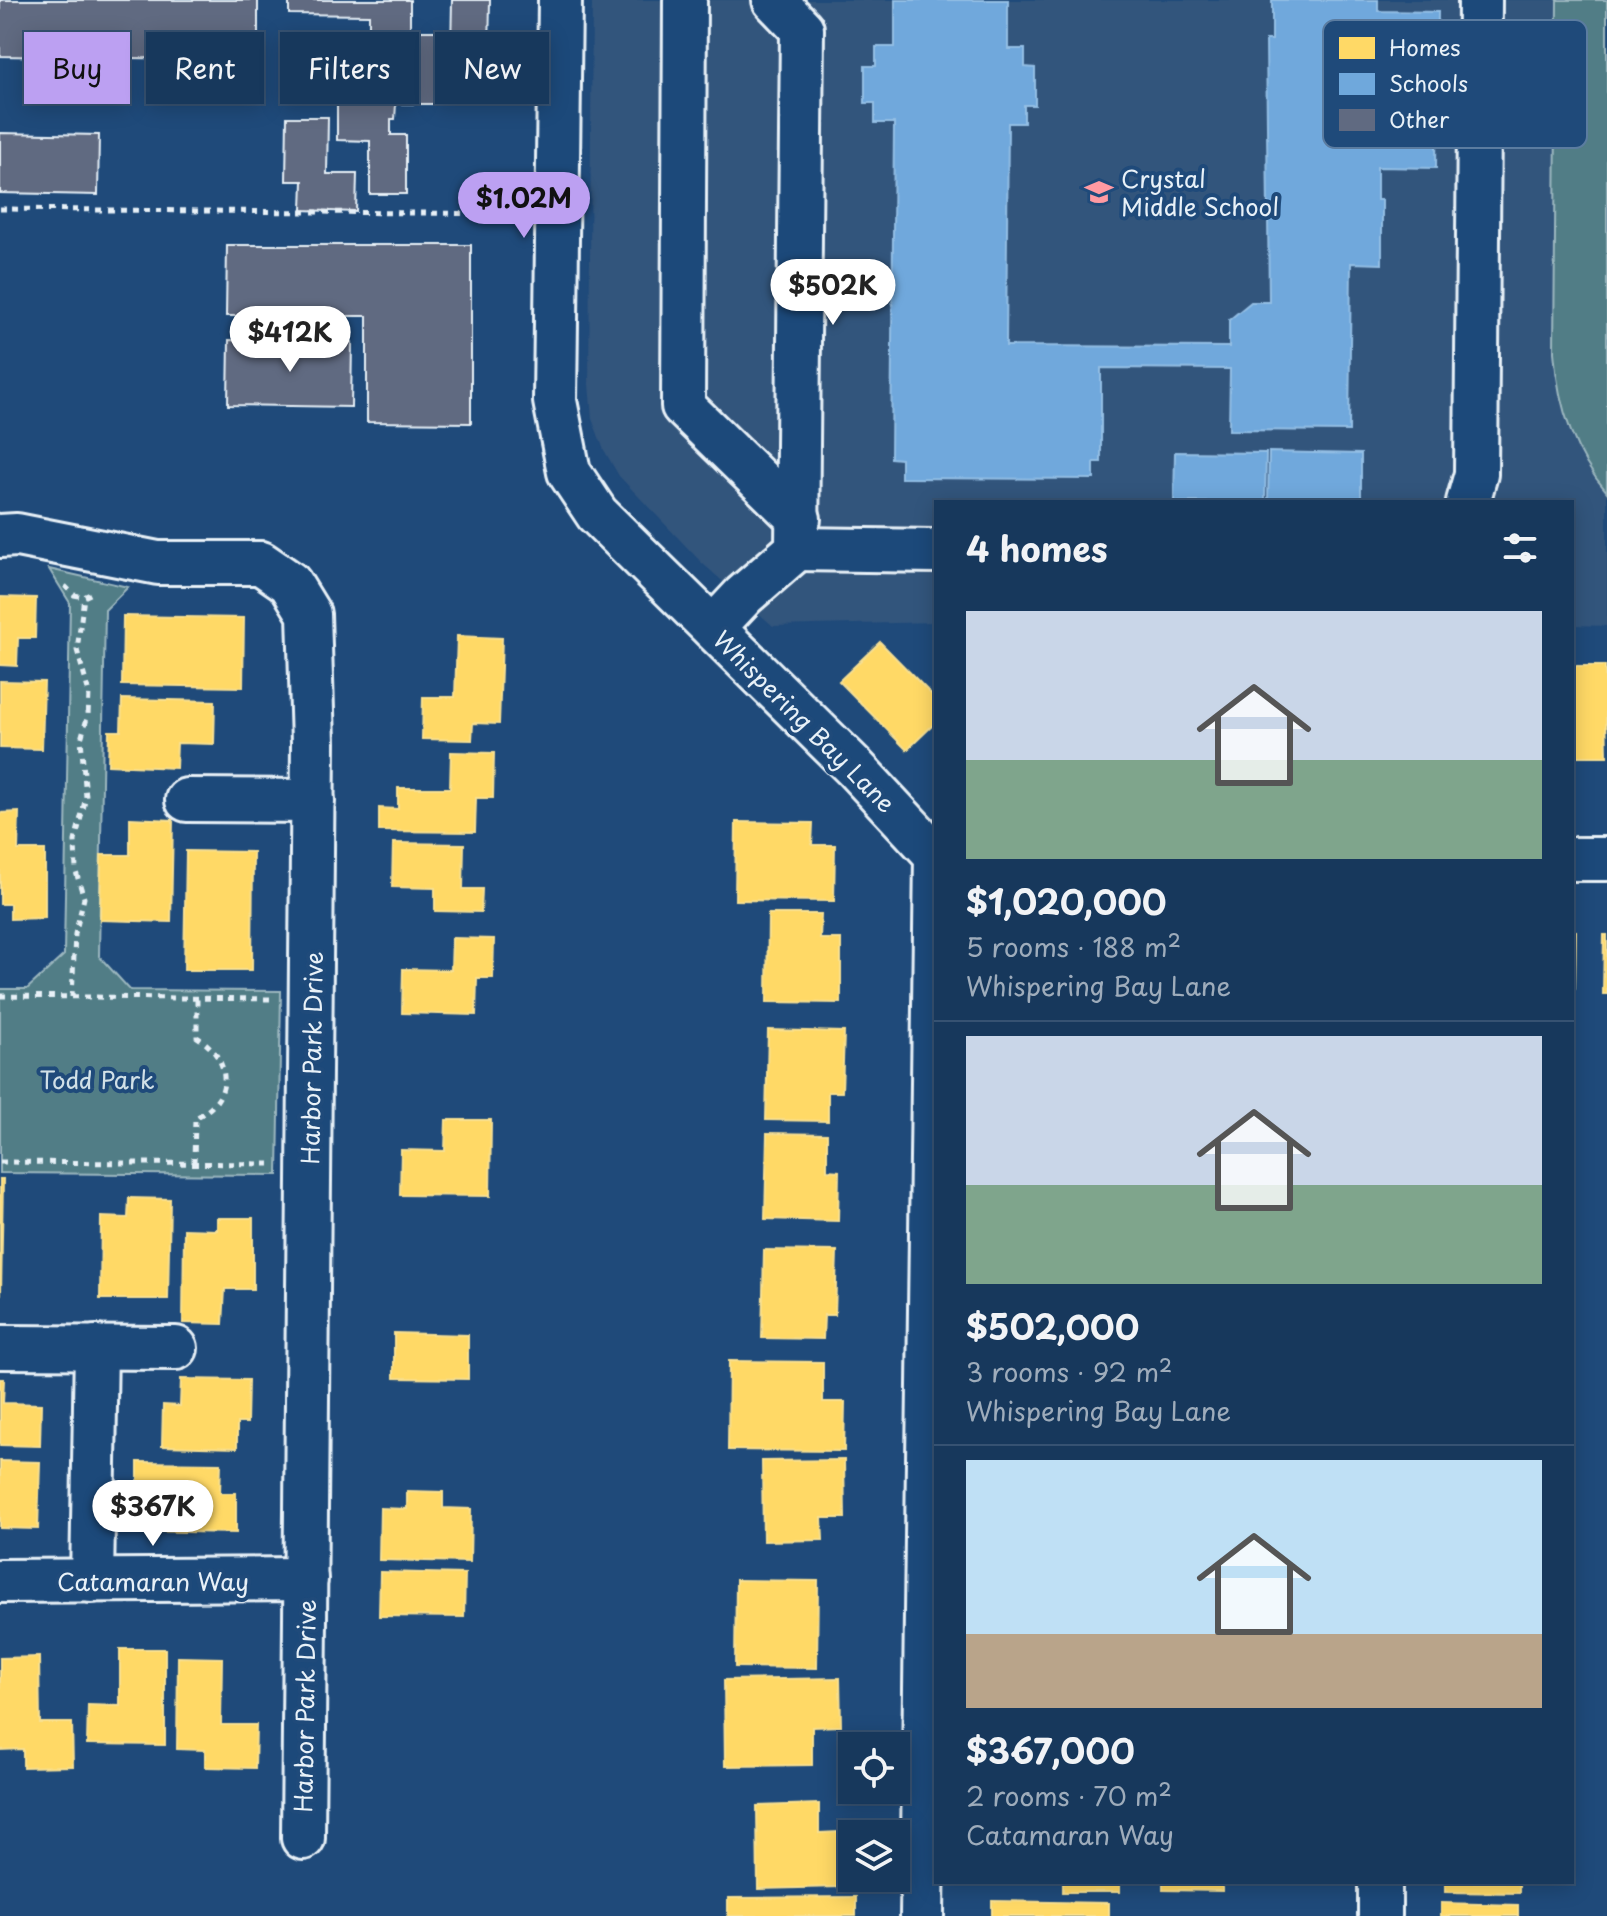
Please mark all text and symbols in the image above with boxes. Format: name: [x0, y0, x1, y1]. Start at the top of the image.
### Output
legend: [1323, 20, 1587, 148]
text: Homes: [1389, 30, 1460, 63]
chip: Buy: [24, 32, 130, 104]
chip: Rent: [146, 32, 264, 104]
chip: Filters: [280, 32, 419, 104]
chip: New: [435, 32, 549, 104]
text: Schools: [1389, 66, 1468, 99]
text: Other: [1389, 102, 1450, 135]
place label: Crystal Middle School: [1121, 160, 1279, 224]
pin: $1.02M: [459, 172, 589, 240]
school or university icon: Crystal Middle School: [1084, 177, 1114, 207]
text: $1.02M: [476, 178, 572, 217]
pin: $502K: [777, 259, 889, 327]
text: $502K: [788, 265, 878, 304]
pin: $412K: [234, 306, 346, 374]
text: $412K: [248, 312, 332, 351]
text: 4 homes: [966, 522, 1108, 574]
icon: filters: [1498, 526, 1542, 570]
street label: Whispering Bay Lane: [706, 622, 904, 820]
icon: home: [1182, 663, 1326, 807]
text: $1,020,000: [966, 875, 1167, 927]
text: 5 rooms · 188 m²: [966, 927, 1181, 966]
street label: Harbor Park Drive: [291, 951, 331, 1165]
text: Whispering Bay Lane: [966, 966, 1231, 1005]
park label: Todd Park: [39, 1061, 155, 1097]
icon: home: [1182, 1088, 1326, 1232]
text: $502,000: [966, 1300, 1139, 1352]
text: 3 rooms · 92 m²: [966, 1352, 1172, 1391]
text: Whispering Bay Lane: [966, 1391, 1231, 1430]
pin: $367K: [97, 1480, 209, 1548]
text: $367K: [110, 1486, 196, 1525]
icon: home: [1182, 1512, 1326, 1656]
street label: Catamaran Way: [57, 1563, 249, 1599]
street label: Harbor Park Drive: [284, 1599, 324, 1813]
text: $367,000: [966, 1724, 1135, 1776]
map controls: [838, 1732, 910, 1892]
button: locate: [838, 1732, 910, 1804]
text: 2 rooms · 70 m²: [966, 1776, 1172, 1815]
text: Catamaran Way: [966, 1815, 1174, 1854]
button: layers: [838, 1820, 910, 1892]

